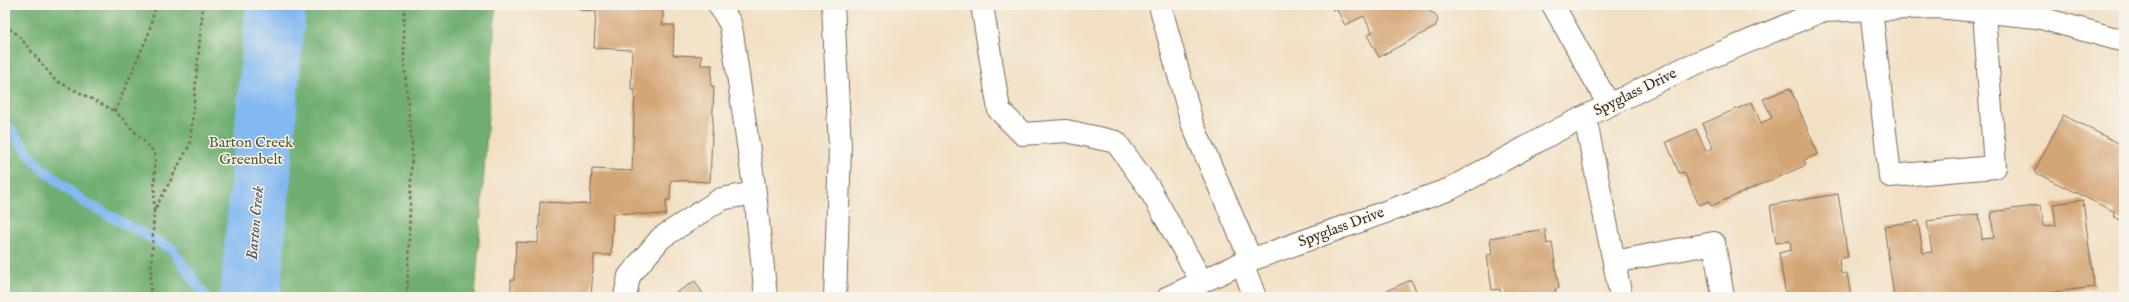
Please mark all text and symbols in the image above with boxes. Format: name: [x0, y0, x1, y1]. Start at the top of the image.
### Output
street label: Spyglass Drive: [1590, 64, 1680, 120]
park label: Barton Creek Greenbelt: [209, 133, 294, 169]
water label: Barton Creek: [243, 184, 269, 261]
street label: Spyglass Drive: [1295, 203, 1387, 251]

